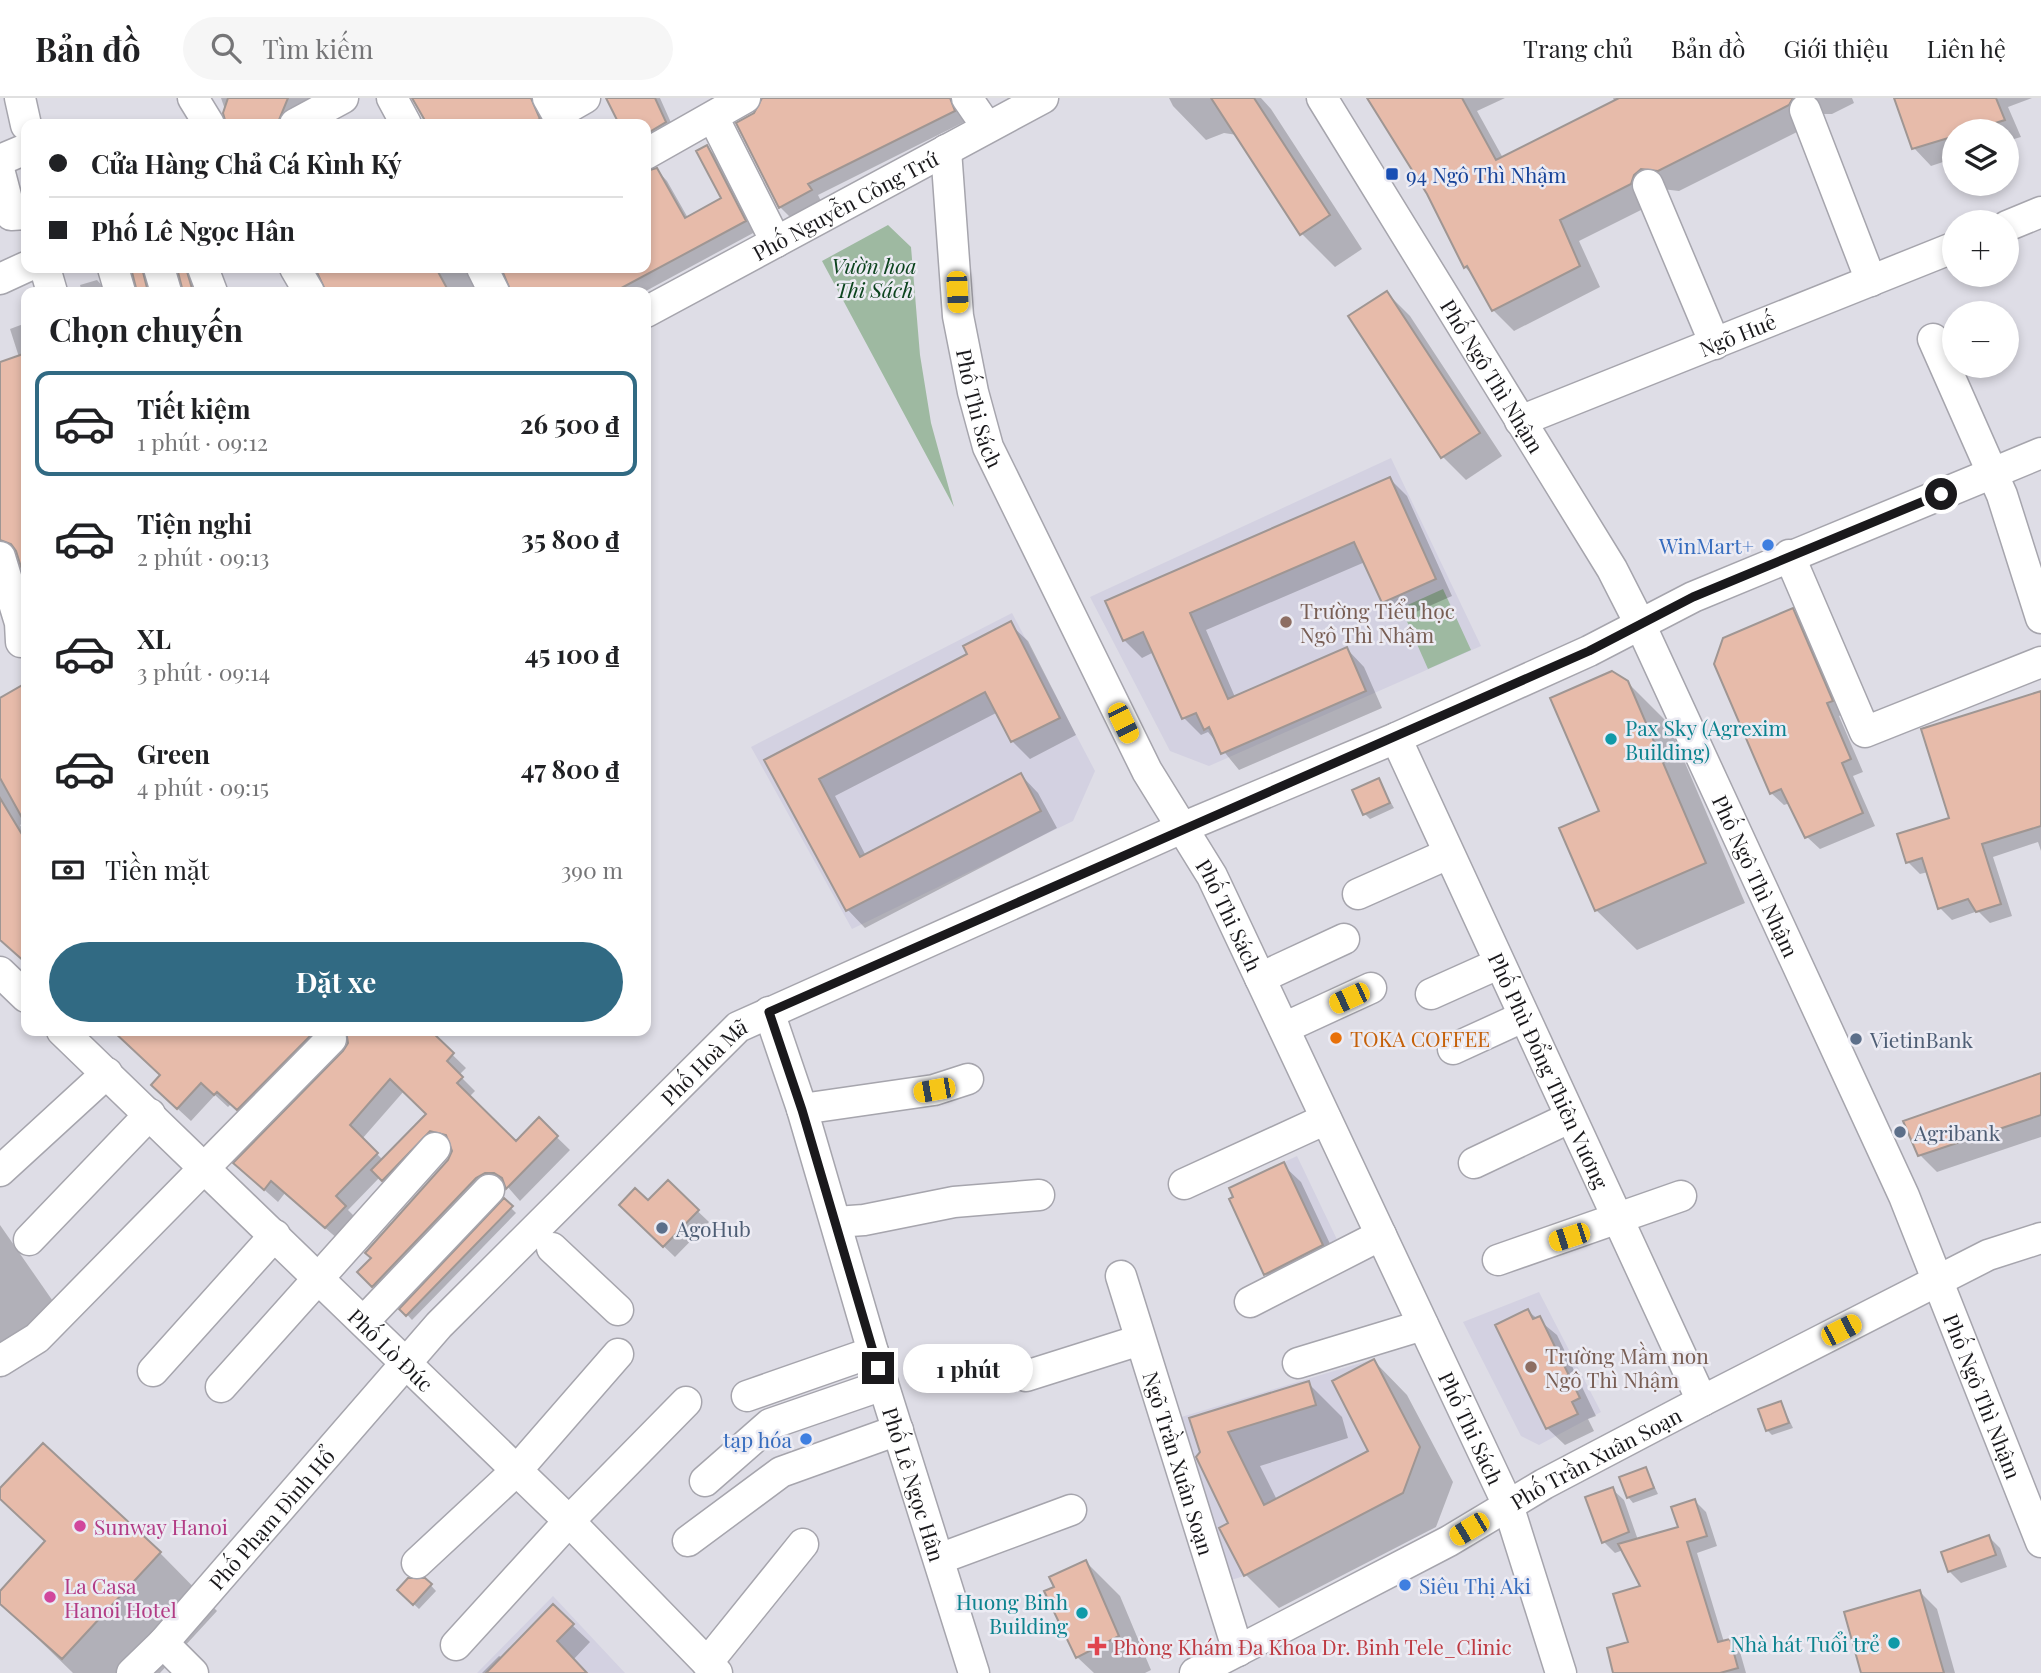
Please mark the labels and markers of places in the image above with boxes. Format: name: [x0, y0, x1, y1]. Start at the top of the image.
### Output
place label: 94 Ngô Thì Nhậm: [1406, 160, 1567, 188]
marker: 94 Ngô Thì Nhậm: [1384, 166, 1400, 182]
place label: WinMart+: [1658, 531, 1754, 559]
marker: WinMart+: [1760, 537, 1776, 553]
place label: Trường Tiểu học Ngô Thì Nhậm: [1300, 596, 1455, 648]
marker: Trường Tiểu học Ngô Thì Nhậm: [1278, 614, 1294, 630]
place label: Pax Sky (Agrexim Building): [1625, 713, 1787, 765]
marker: Pax Sky (Agrexim Building): [1603, 731, 1619, 747]
place label: TOKA COFFEE: [1350, 1024, 1490, 1052]
place label: VietinBank: [1869, 1025, 1974, 1053]
marker: TOKA COFFEE: [1328, 1030, 1344, 1046]
marker: VietinBank: [1848, 1031, 1864, 1047]
place label: Agribank: [1913, 1118, 2001, 1146]
marker: Agribank: [1892, 1124, 1908, 1140]
place label: AgoHub: [675, 1214, 751, 1242]
marker: AgoHub: [654, 1220, 670, 1236]
place label: Trường Mầm non Ngô Thì Nhậm: [1545, 1341, 1709, 1393]
marker: Trường Mầm non Ngô Thì Nhậm: [1523, 1359, 1539, 1375]
place label: tạp hóa: [723, 1425, 793, 1453]
marker: tạp hóa: [798, 1431, 814, 1447]
place label: Sunway Hanoi: [94, 1512, 228, 1540]
marker: Sunway Hanoi: [72, 1518, 88, 1534]
place label: La Casa Hanoi Hotel: [64, 1571, 177, 1623]
place label: Siêu Thị Aki: [1419, 1571, 1531, 1599]
marker: Siêu Thị Aki: [1397, 1577, 1413, 1593]
place label: Huong Binh Building: [956, 1587, 1069, 1639]
marker: La Casa Hanoi Hotel: [42, 1589, 58, 1605]
marker: Huong Binh Building: [1074, 1605, 1090, 1621]
place label: Nhà hát Tuổi trẻ: [1730, 1629, 1880, 1657]
place label: Phòng Khám Đa Khoa Dr. Binh Tele_Clinic: [1113, 1632, 1512, 1660]
marker: Nhà hát Tuổi trẻ: [1886, 1635, 1902, 1651]
marker: Phòng Khám Đa Khoa Dr. Binh Tele_Clinic: [1087, 1636, 1107, 1656]

